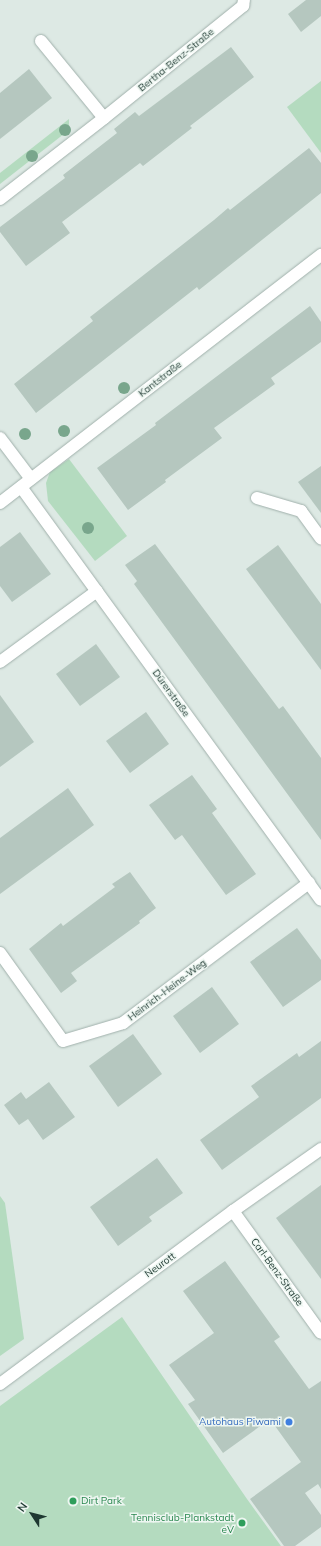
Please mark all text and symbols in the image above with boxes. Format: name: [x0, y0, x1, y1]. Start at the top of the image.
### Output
street label: Bertha-Benz-Straße: [136, 26, 216, 94]
street label: Kantstraße: [136, 358, 184, 400]
street label: Dürerstraße: [150, 667, 192, 719]
street label: Heinrich-Heine-Weg: [125, 957, 209, 1023]
street label: Carl-Benz-Straße: [248, 1236, 306, 1308]
street label: Neurott: [142, 1250, 178, 1280]
place label: Autohaus Piwami: [199, 1416, 281, 1428]
marker: Autohaus Piwami: [284, 1417, 294, 1427]
north arrow: [12, 1494, 52, 1534]
place label: Dirt Park: [81, 1495, 122, 1507]
marker: Dirt Park: [68, 1496, 78, 1506]
text: N: [14, 1499, 30, 1514]
place label: Tennisclub-Plankstadt eV: [131, 1511, 234, 1534]
marker: Tennisclub-Plankstadt eV: [237, 1518, 247, 1528]

